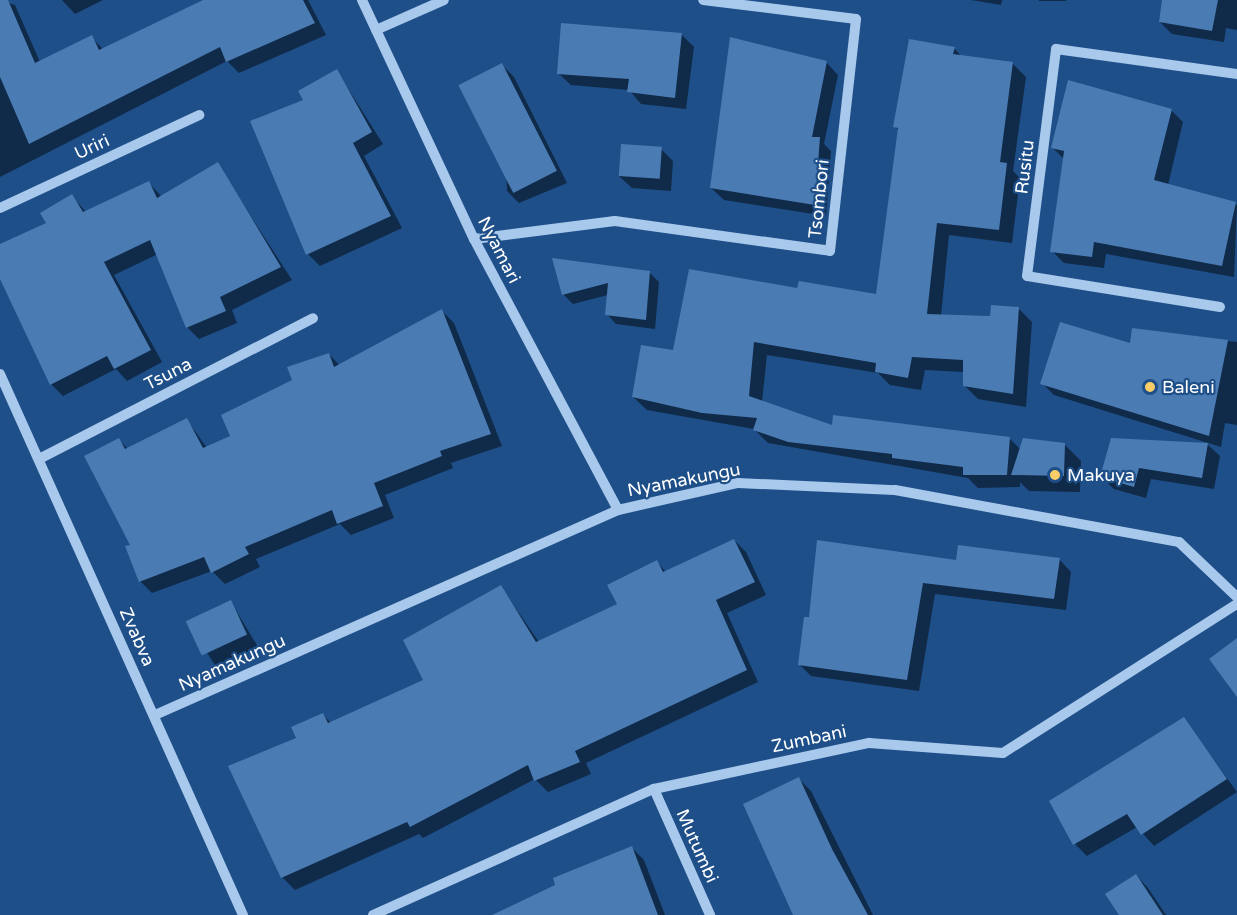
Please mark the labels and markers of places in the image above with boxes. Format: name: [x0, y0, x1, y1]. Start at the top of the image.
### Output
place label: Baleni: [1162, 376, 1215, 398]
marker: Baleni: [1143, 380, 1157, 394]
place label: Makuya: [1067, 464, 1135, 486]
marker: Makuya: [1048, 468, 1062, 482]

